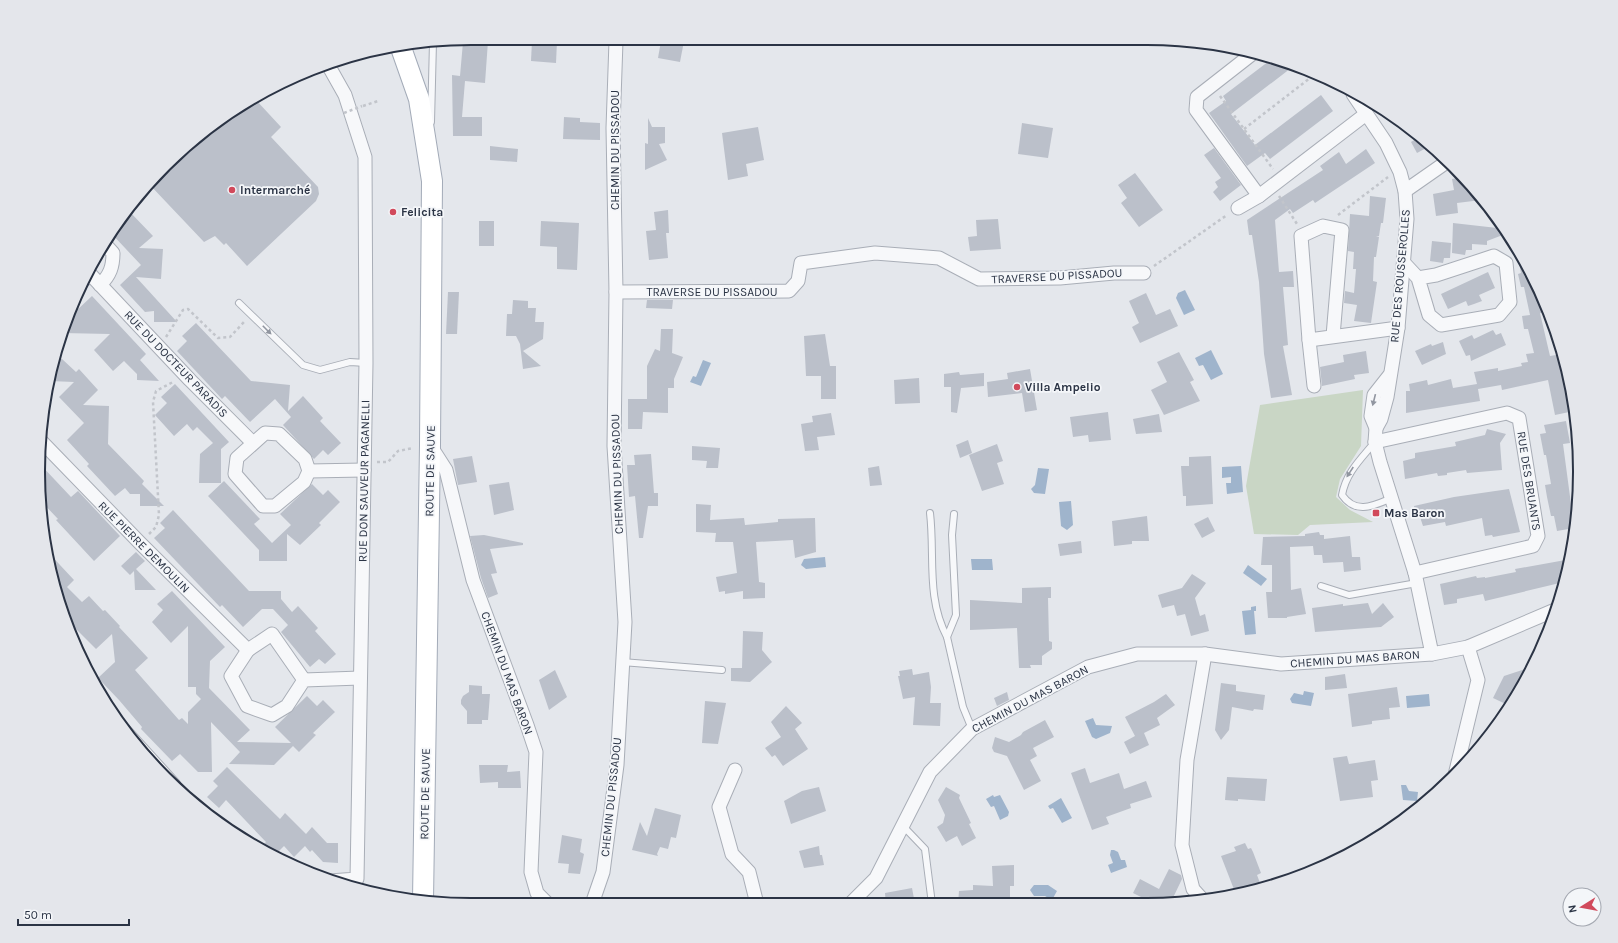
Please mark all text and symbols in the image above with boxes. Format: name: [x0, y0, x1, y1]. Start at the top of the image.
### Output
street label: CHEMIN DU PISSADOU: [608, 90, 622, 210]
place label: Intermarché: [240, 183, 310, 197]
marker: Intermarché: [227, 185, 237, 195]
place label: Felicita: [401, 205, 443, 219]
marker: Felicita: [388, 207, 398, 217]
street label: RUE DES ROUSSEROLLES: [1387, 209, 1413, 343]
street label: TRAVERSE DU PISSADOU: [991, 266, 1123, 286]
street label: TRAVERSE DU PISSADOU: [646, 285, 778, 299]
street label: RUE DU DOCTEUR PARADIS: [121, 308, 231, 420]
one-way arrow: [262, 325, 272, 335]
place label: Villa Ampelio: [1025, 380, 1101, 394]
marker: Villa Ampelio: [1012, 382, 1022, 392]
one-way arrow: [1370, 394, 1376, 406]
street label: RUE DON SAUVEUR PAGANELLI: [356, 400, 372, 562]
street label: CHEMIN DU PISSADOU: [608, 414, 626, 534]
street label: ROUTE DE SAUVE: [422, 425, 438, 517]
street label: RUE DES BRUANTS: [1514, 430, 1544, 532]
one-way arrow: [1347, 466, 1354, 478]
street label: RUE PIERRE DEMOULIN: [95, 498, 193, 596]
place label: Mas Baron: [1384, 506, 1445, 520]
marker: Mas Baron: [1371, 508, 1381, 518]
street label: CHEMIN DU MAS BARON: [478, 609, 536, 737]
street label: CHEMIN DU MAS BARON: [1290, 647, 1420, 671]
street label: CHEMIN DU MAS BARON: [969, 662, 1091, 736]
street label: CHEMIN DU PISSADOU: [598, 736, 624, 858]
street label: ROUTE DE SAUVE: [417, 748, 433, 840]
north arrow: [1562, 887, 1602, 927]
scale bar: [18, 901, 129, 927]
text: N: [1566, 904, 1580, 914]
text: 50 m: [24, 908, 52, 922]

